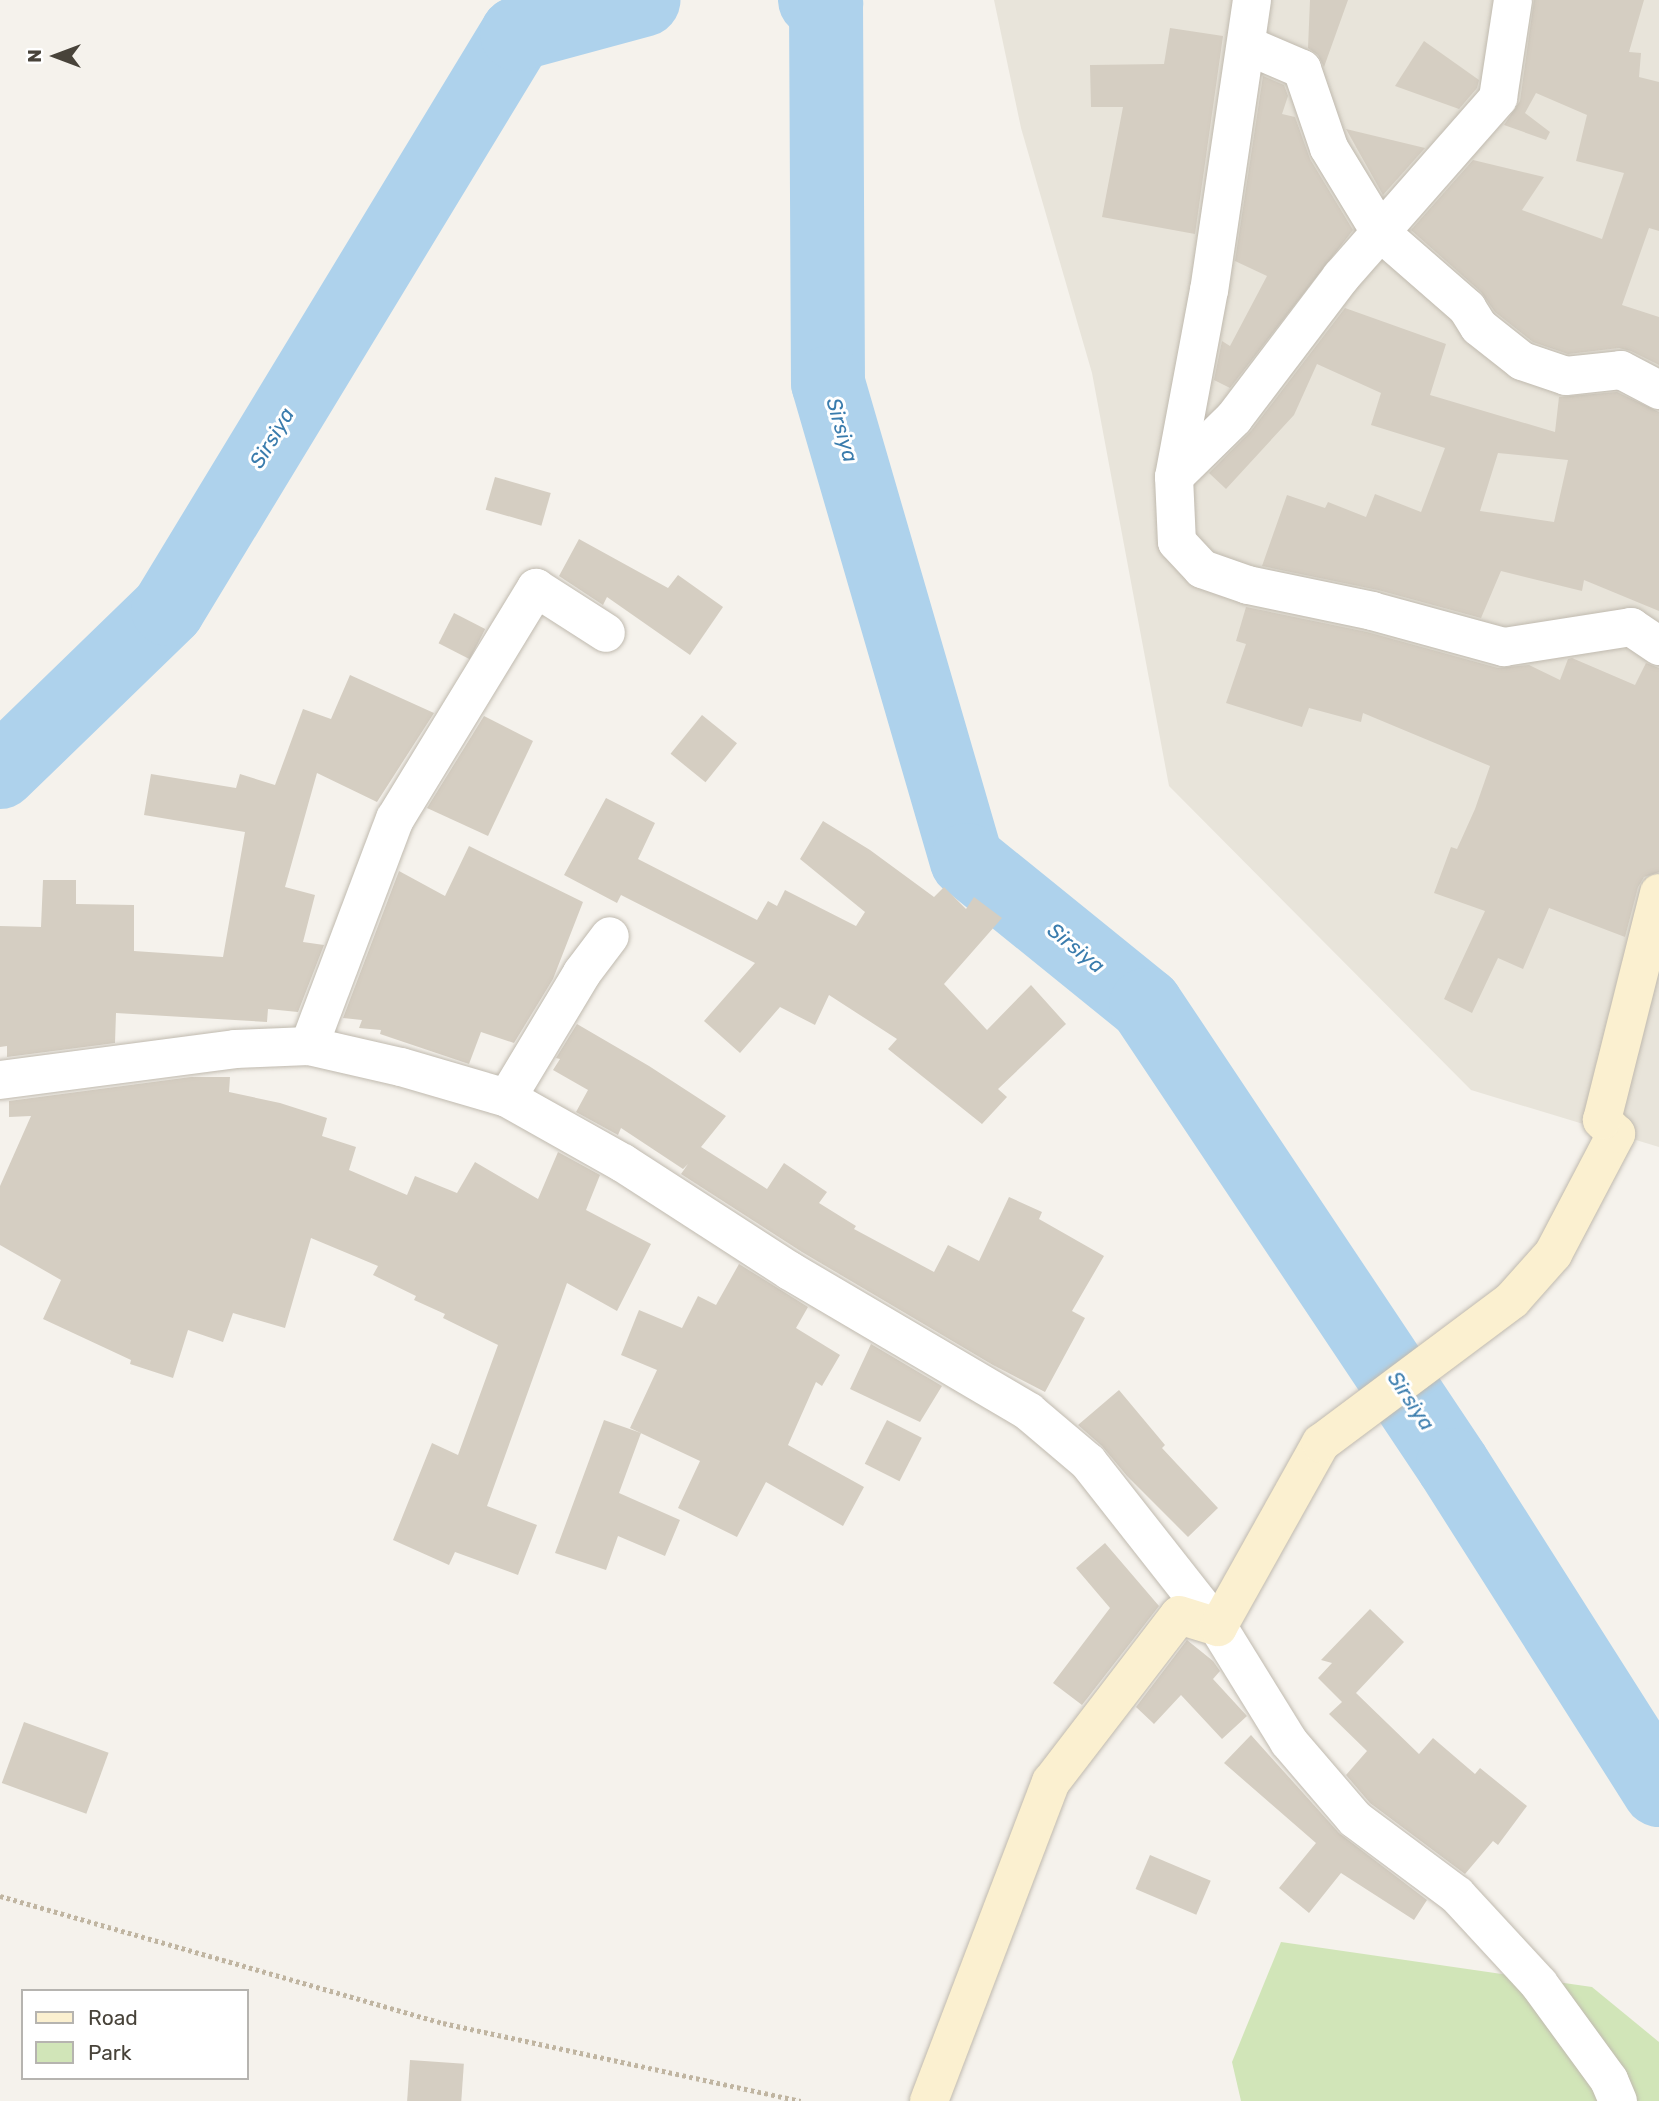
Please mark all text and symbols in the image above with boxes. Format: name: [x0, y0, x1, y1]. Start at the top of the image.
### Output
north arrow: [21, 21, 91, 91]
text: N: [23, 49, 46, 63]
water label: Sirsiya: [821, 395, 863, 465]
water label: Sirsiya: [244, 403, 300, 473]
water label: Sirsiya: [1042, 917, 1110, 979]
water label: Sirsiya: [1382, 1367, 1440, 1435]
legend: [21, 1989, 248, 2080]
text: Road: [88, 2005, 138, 2030]
text: Park: [88, 2040, 132, 2065]

